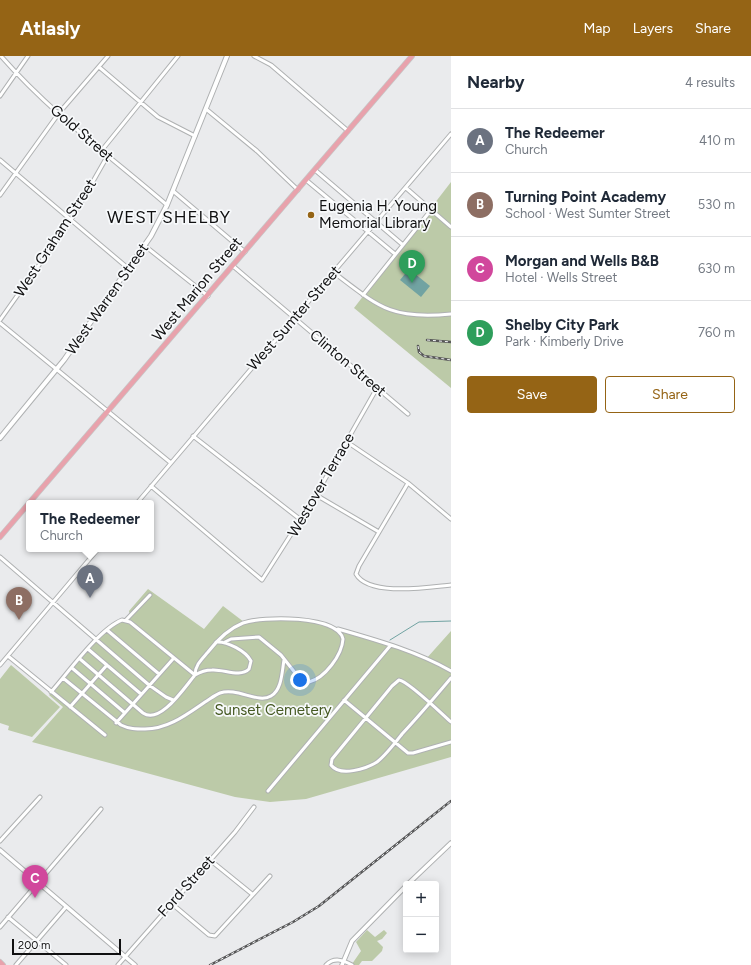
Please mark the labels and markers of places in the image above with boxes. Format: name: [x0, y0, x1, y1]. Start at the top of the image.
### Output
place label: Eugenia H. Young Memorial Library: [319, 197, 437, 232]
marker: Eugenia H. Young Memorial Library: [306, 210, 316, 220]
pin: D: [399, 250, 425, 283]
pin: A: [77, 565, 103, 598]
pin: B: [6, 587, 32, 620]
pin: C: [22, 865, 48, 898]

